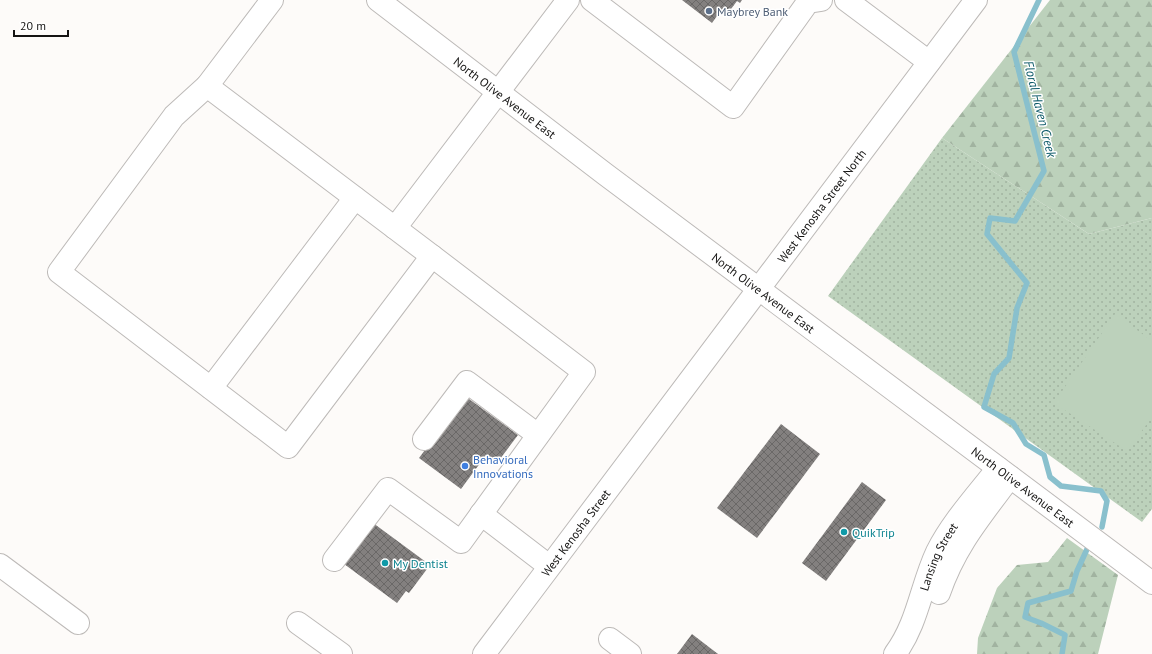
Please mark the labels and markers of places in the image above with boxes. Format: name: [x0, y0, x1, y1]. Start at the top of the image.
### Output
place label: Maybrey Bank: [717, 4, 788, 19]
marker: Maybrey Bank: [704, 6, 714, 16]
place label: Behavioral Innovations: [473, 452, 533, 481]
marker: Behavioral Innovations: [460, 461, 470, 471]
place label: QuikTrip: [852, 525, 895, 540]
marker: QuikTrip: [839, 527, 849, 537]
place label: My Dentist: [393, 556, 448, 571]
marker: My Dentist: [380, 558, 390, 568]

